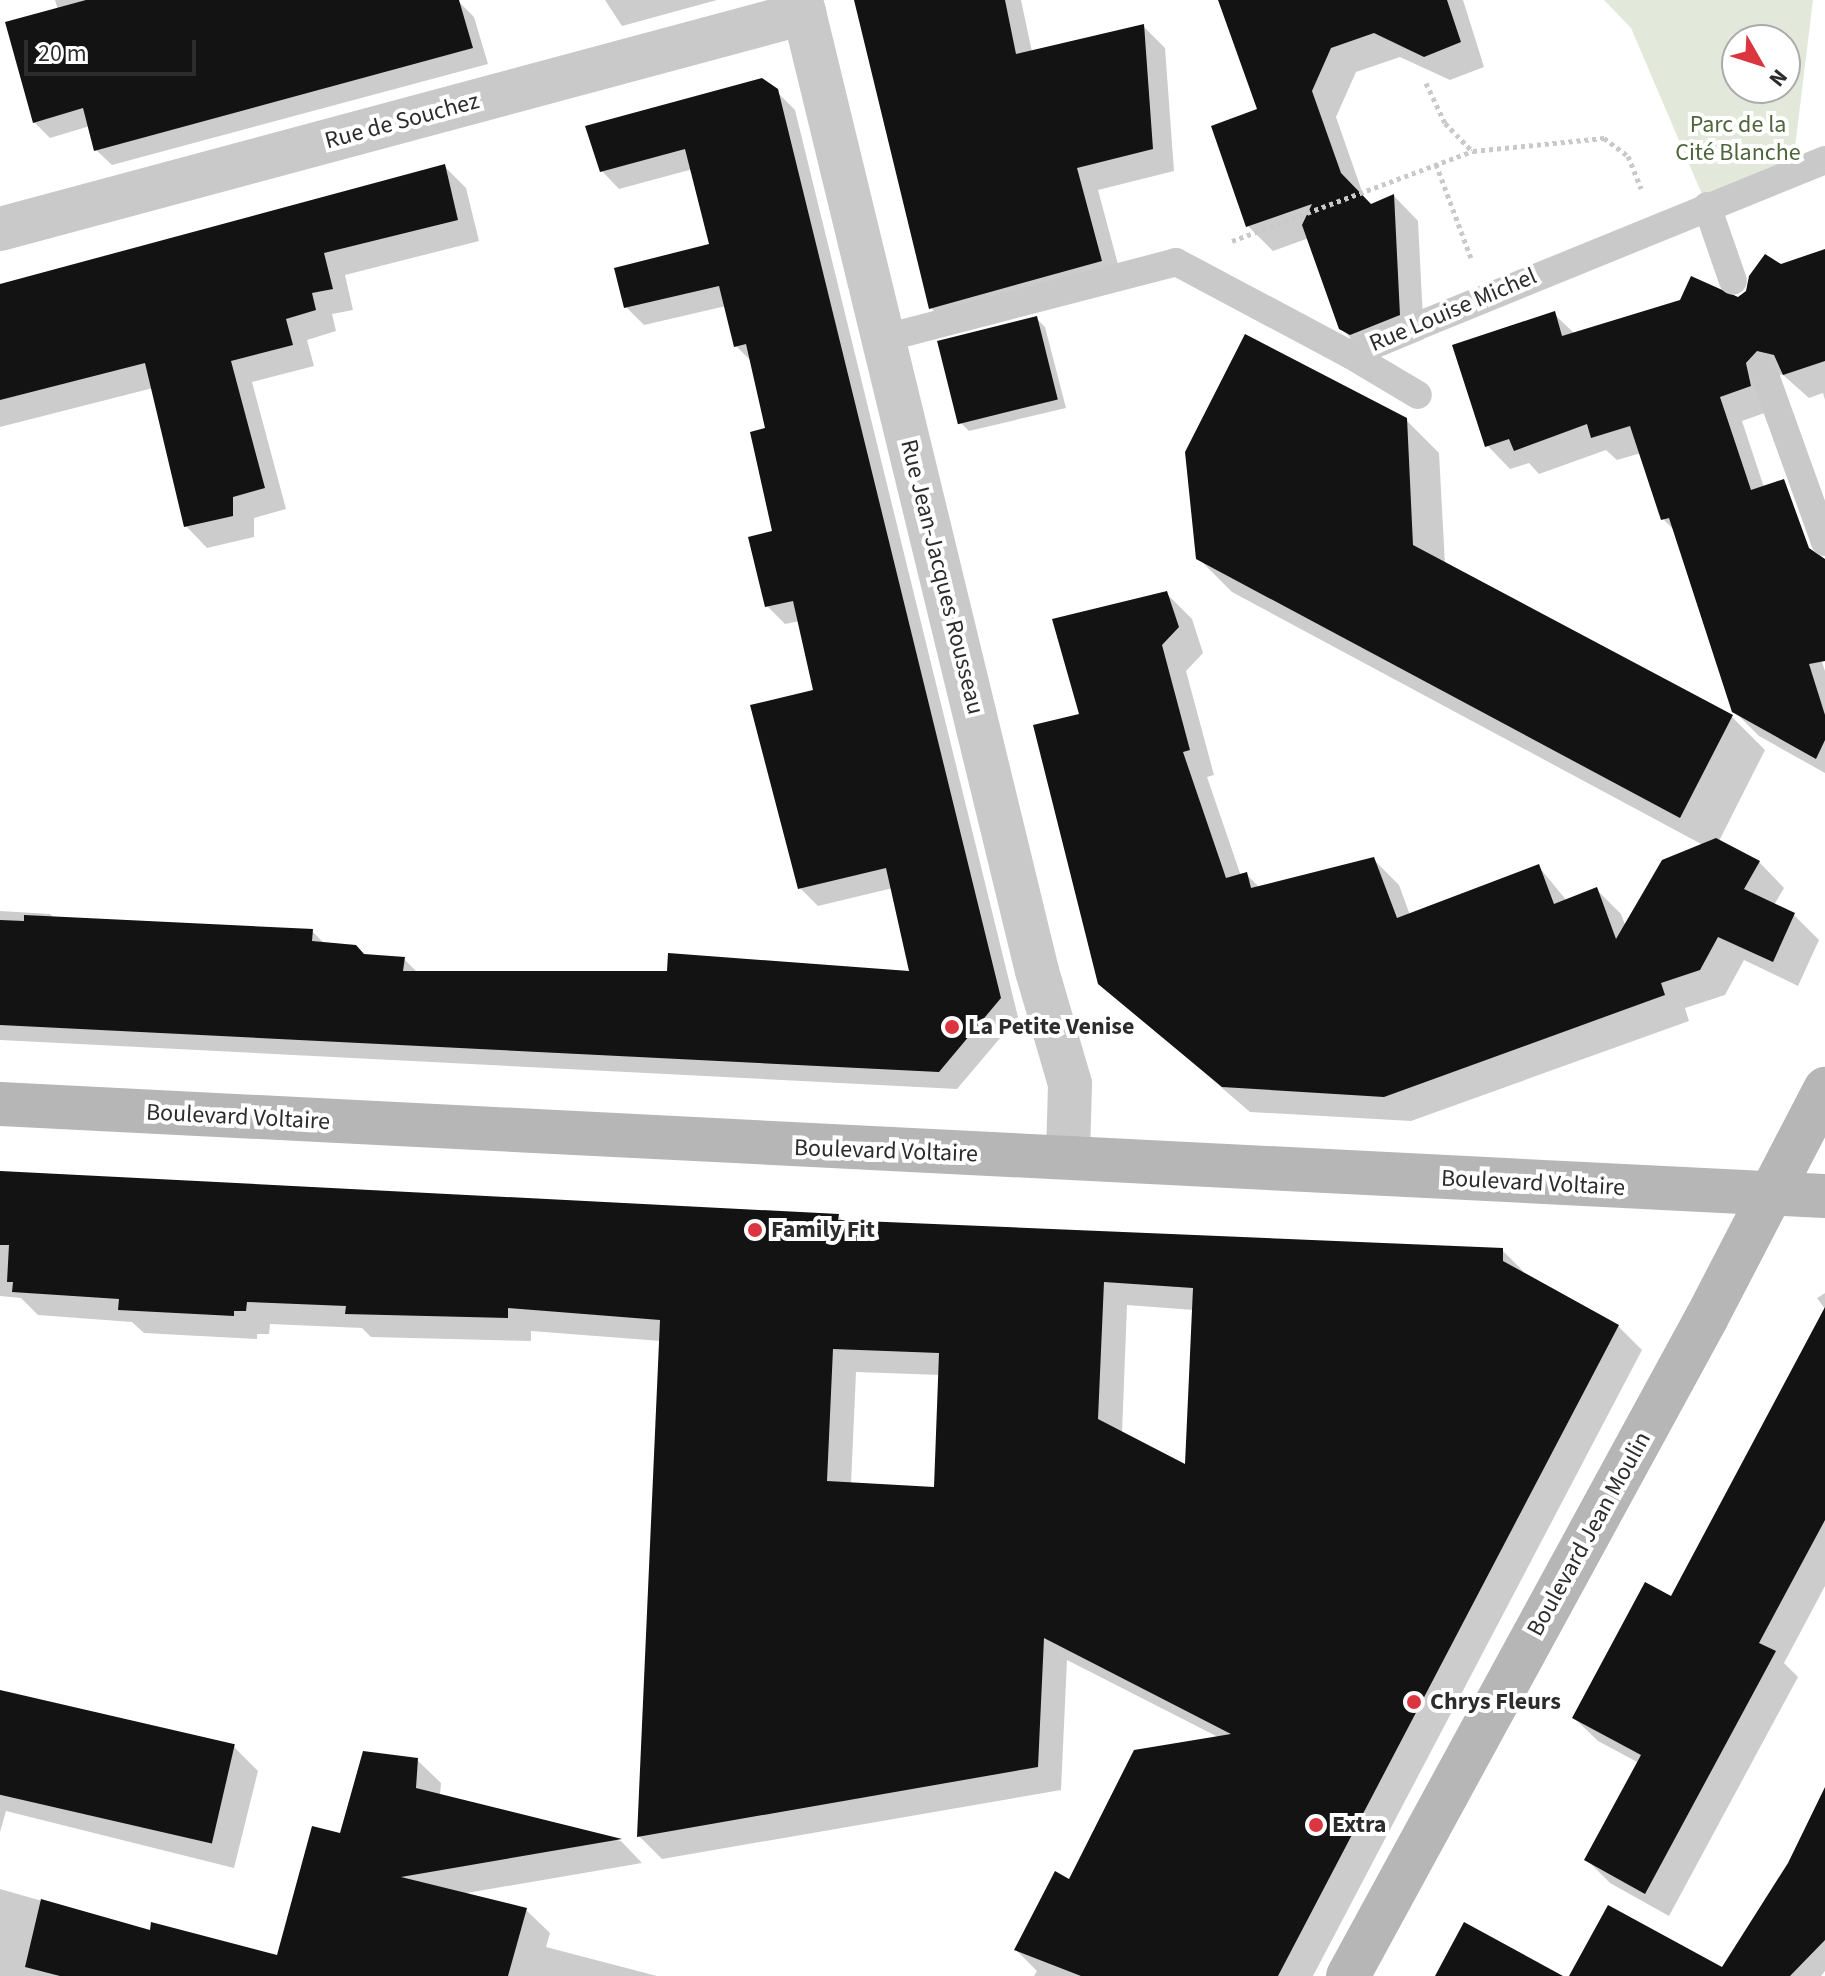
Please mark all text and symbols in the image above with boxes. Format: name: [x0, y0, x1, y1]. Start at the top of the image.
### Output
scale bar: [28, 24, 200, 74]
north arrow: [1721, 24, 1801, 104]
text: 20 m: [38, 36, 87, 71]
text: N: [1761, 62, 1795, 94]
street label: Rue de Souchez: [322, 87, 482, 155]
park label: Parc de la Cité Blanche: [1675, 111, 1801, 167]
street label: Rue Louise Michel: [1365, 262, 1541, 358]
street label: Rue Jean-Jacques Rousseau: [894, 437, 990, 717]
place label: La Petite Venise: [968, 1013, 1134, 1041]
marker: La Petite Venise: [943, 1018, 961, 1036]
street label: Boulevard Voltaire: [145, 1098, 331, 1136]
street label: Boulevard Voltaire: [794, 1133, 978, 1169]
street label: Boulevard Voltaire: [1440, 1164, 1626, 1202]
place label: Family Fit: [771, 1216, 875, 1244]
marker: Family Fit: [746, 1221, 764, 1239]
street label: Boulevard Jean Moulin: [1521, 1427, 1657, 1641]
place label: Chrys Fleurs: [1430, 1688, 1561, 1716]
marker: Chrys Fleurs: [1405, 1693, 1423, 1711]
place label: Extra: [1332, 1811, 1386, 1839]
marker: Extra: [1307, 1816, 1325, 1834]

